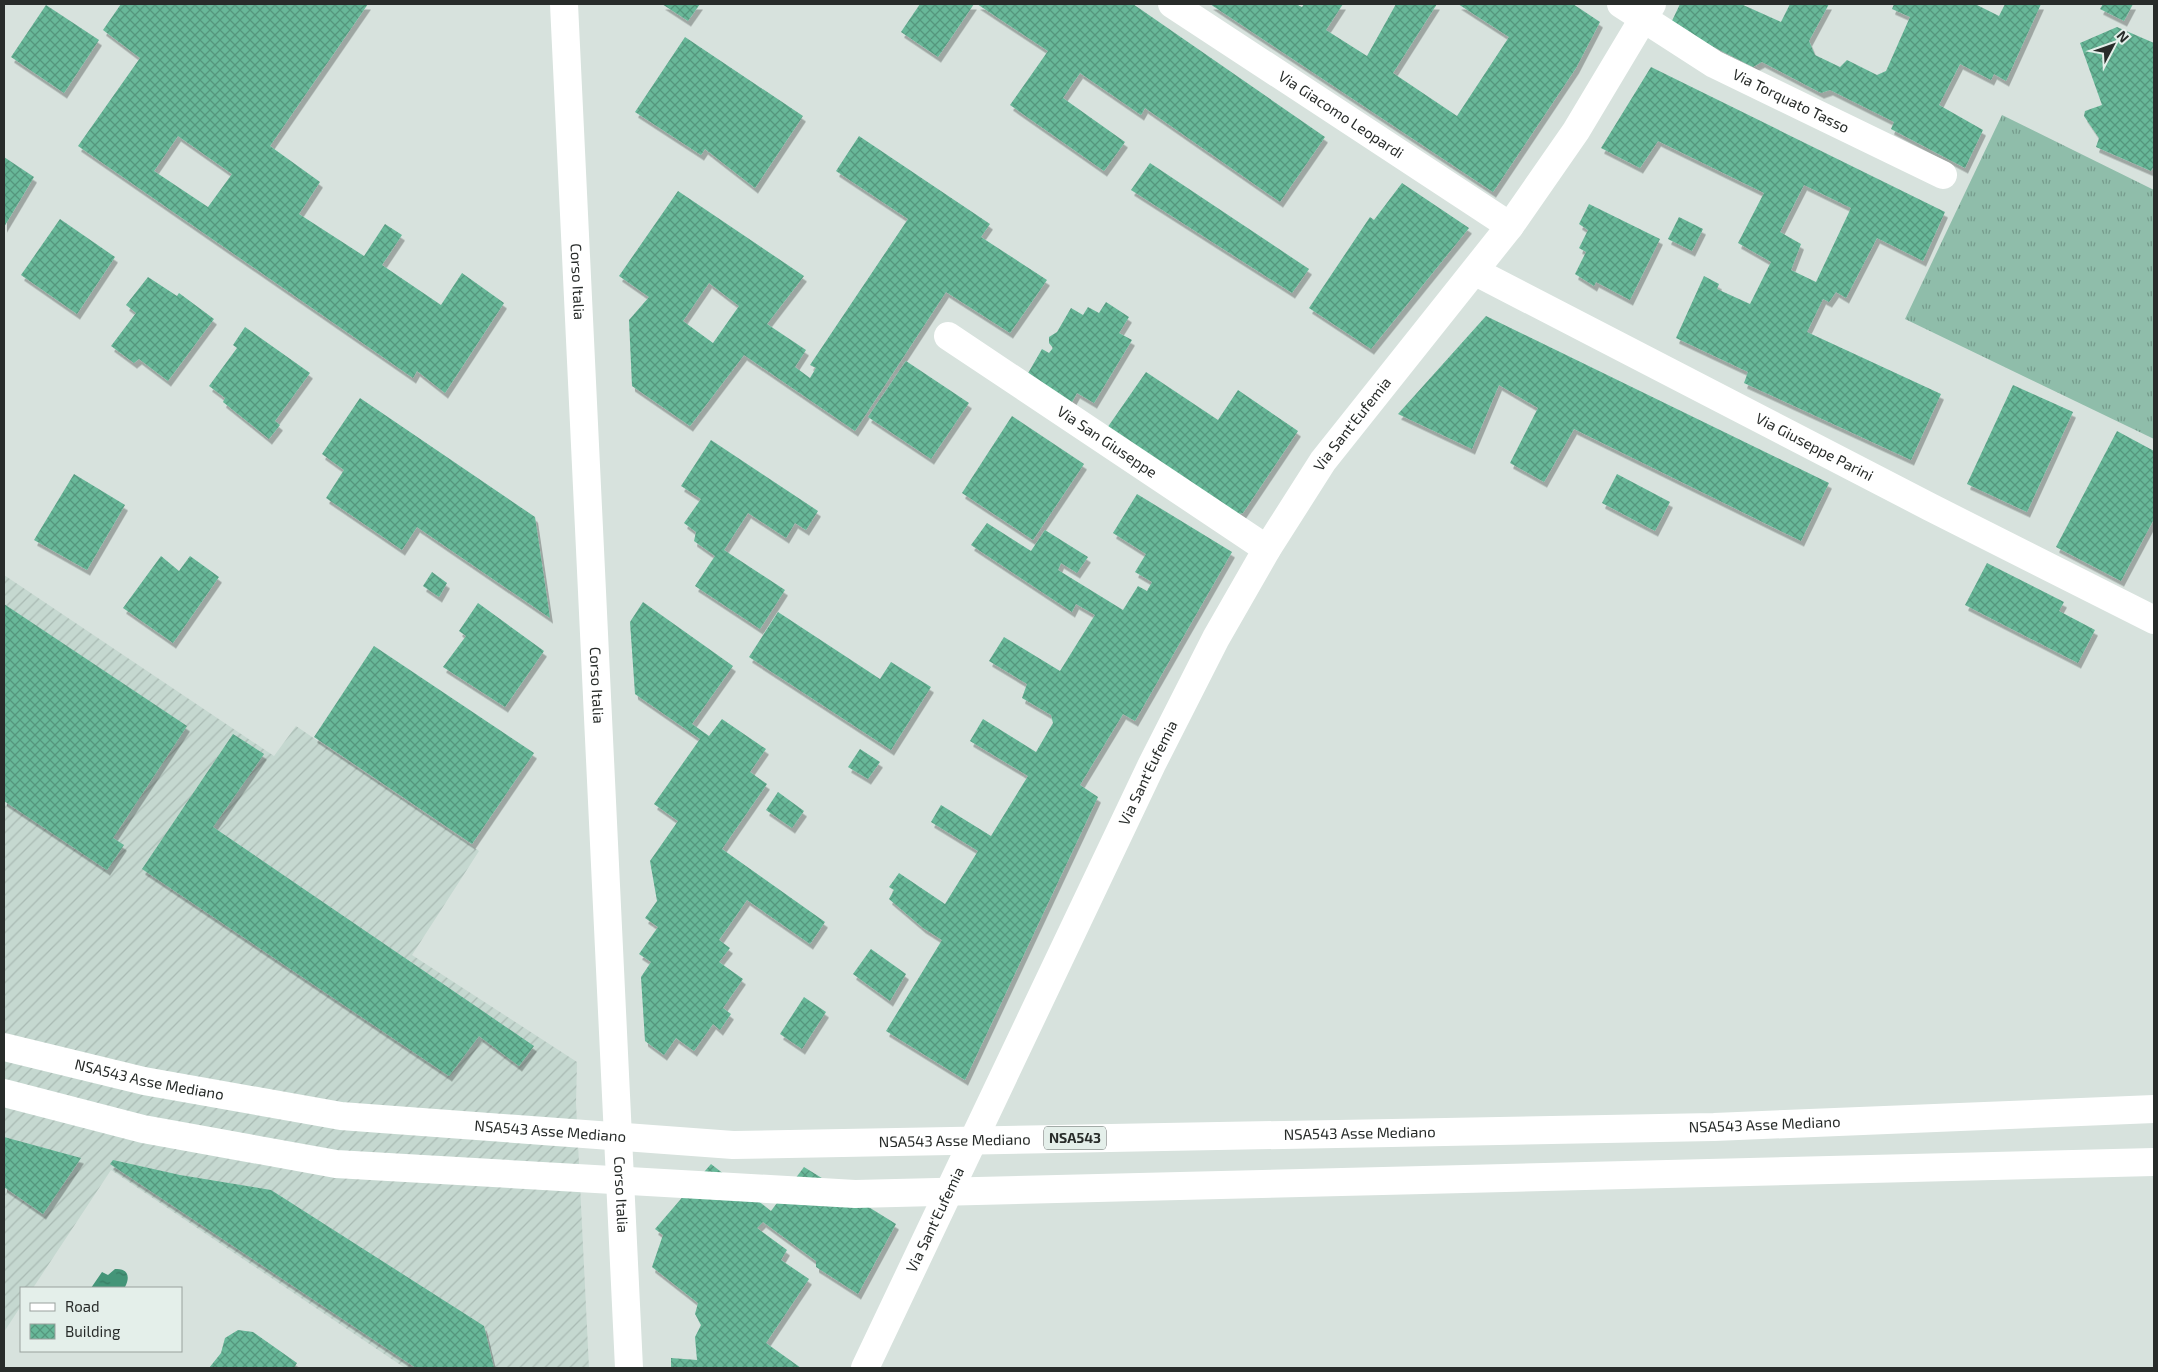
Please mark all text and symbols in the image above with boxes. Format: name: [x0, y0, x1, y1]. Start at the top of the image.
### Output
north arrow: [2088, 20, 2138, 70]
text: N: [2113, 27, 2133, 46]
street label: Via Torquato Tasso: [1730, 64, 1853, 136]
street label: Via Giacomo Leopardi: [1275, 66, 1407, 162]
street label: Corso Italia: [567, 243, 589, 321]
street label: Via Sant'Eufemia: [1309, 373, 1394, 474]
street label: Via San Giuseppe: [1054, 402, 1161, 481]
street label: Via Giuseppe Parini: [1753, 408, 1877, 484]
street label: Corso Italia: [587, 646, 608, 724]
street label: Via Sant'Eufemia: [1114, 717, 1181, 828]
street label: NSA543 Asse Mediano: [73, 1055, 225, 1103]
street label: NSA543 Asse Mediano: [1688, 1112, 1841, 1135]
street label: NSA543 Asse Mediano: [474, 1116, 627, 1145]
street label: NSA543 Asse Mediano: [1283, 1122, 1436, 1143]
road number: NSA543: [1044, 1126, 1106, 1150]
street label: NSA543 Asse Mediano: [879, 1130, 1031, 1150]
street label: Corso Italia: [611, 1156, 633, 1233]
street label: Via Sant'Eufemia: [902, 1164, 967, 1275]
legend: [20, 1287, 182, 1352]
text: Road: [65, 1297, 100, 1315]
text: Building: [65, 1322, 121, 1340]

